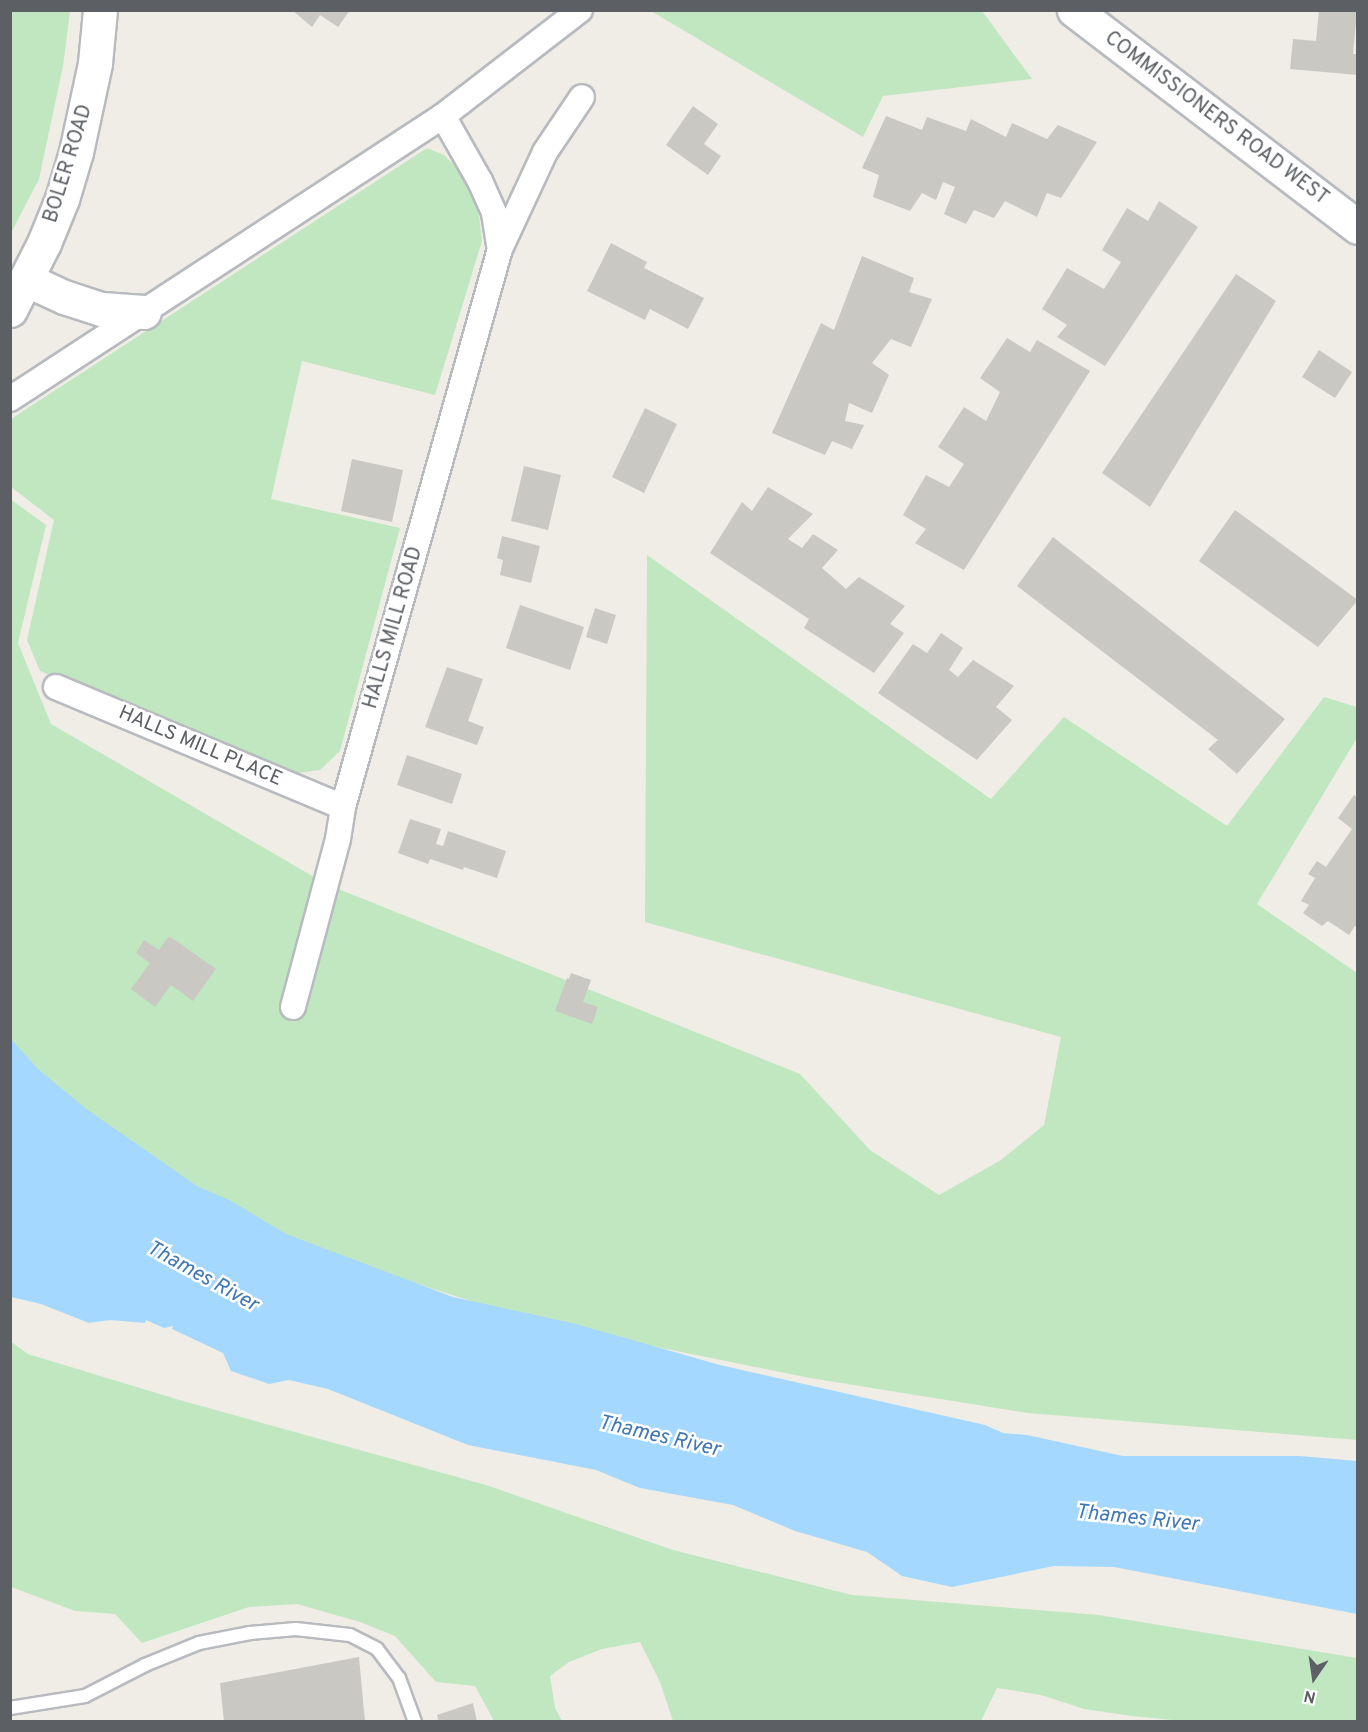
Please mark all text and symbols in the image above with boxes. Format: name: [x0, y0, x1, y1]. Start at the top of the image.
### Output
street label: COMMISSIONERS ROAD WEST: [1099, 27, 1333, 211]
street label: BOLER ROAD: [40, 102, 98, 226]
street label: HALLS MILL ROAD: [359, 544, 429, 712]
street label: HALLS MILL PLACE: [114, 702, 286, 792]
water label: Thames River: [142, 1236, 262, 1318]
water label: Thames River: [596, 1411, 722, 1463]
water label: Thames River: [1074, 1500, 1200, 1538]
north arrow: [1284, 1648, 1344, 1708]
text: N: [1302, 1685, 1318, 1707]

